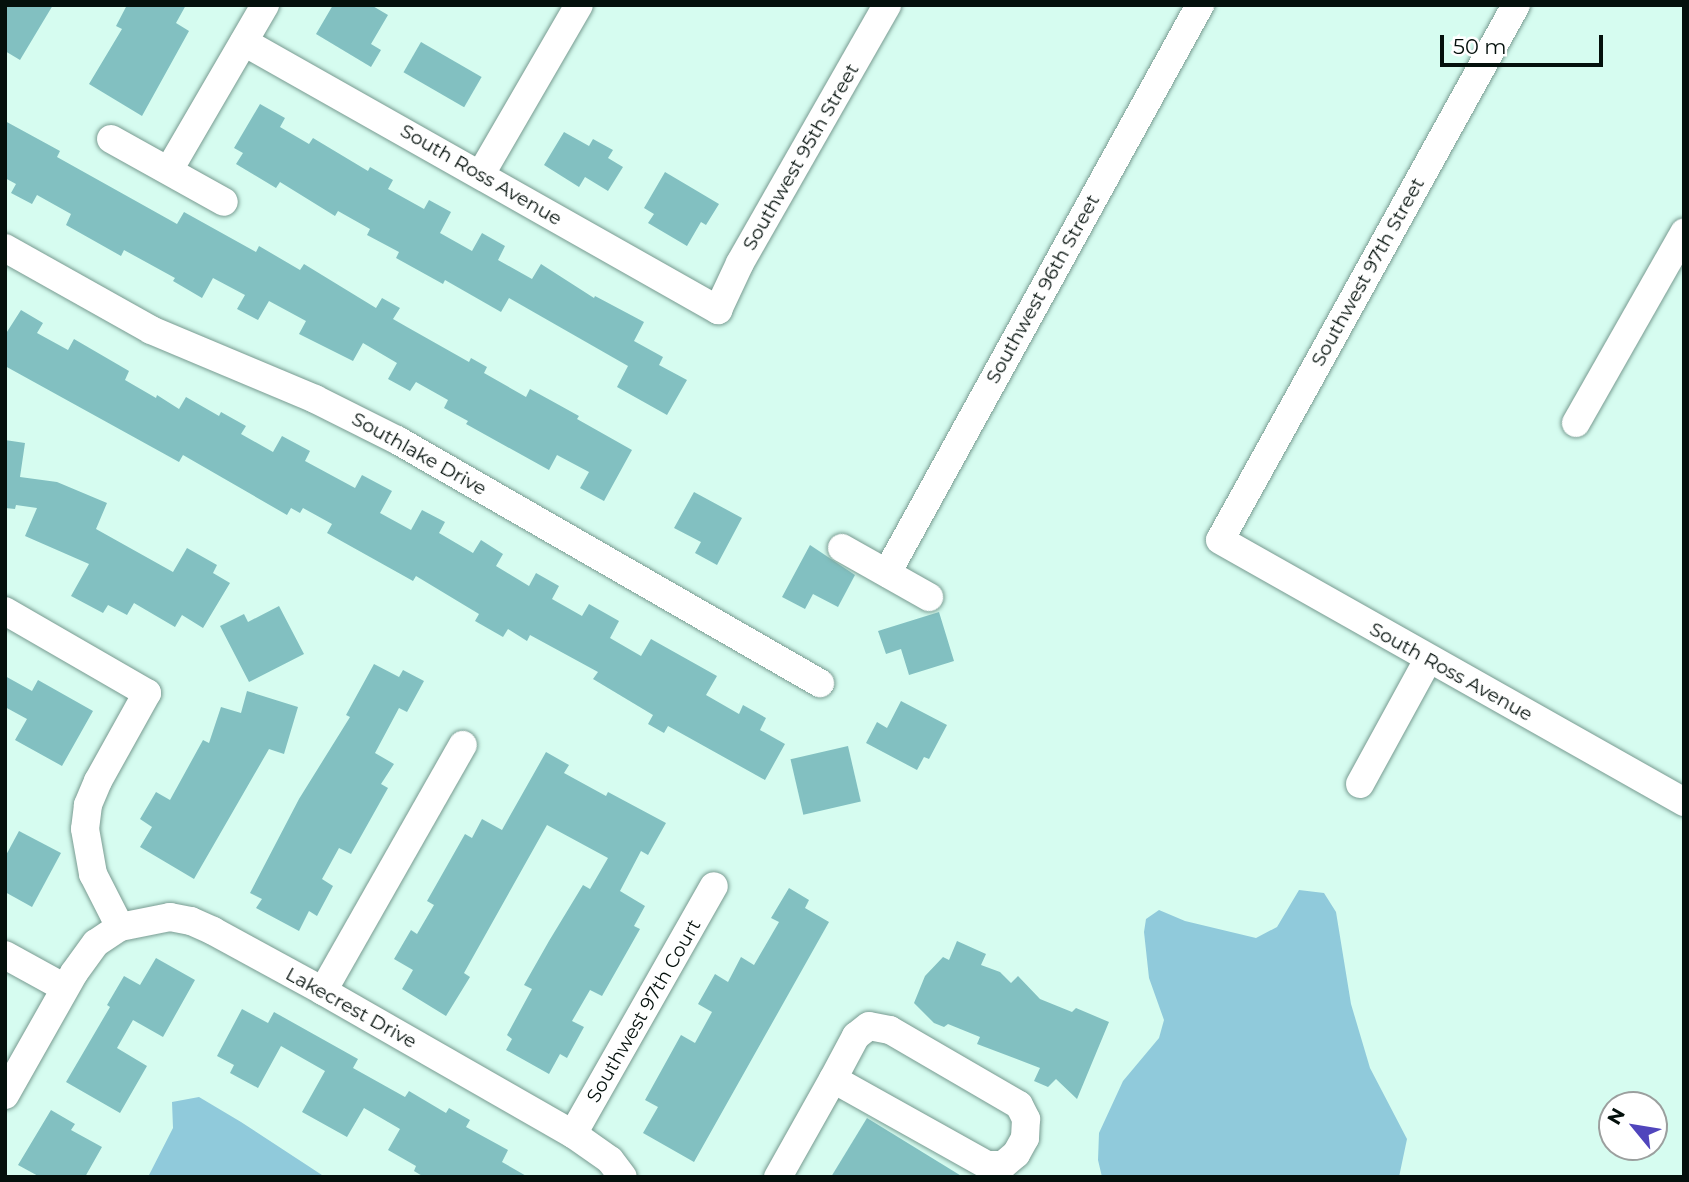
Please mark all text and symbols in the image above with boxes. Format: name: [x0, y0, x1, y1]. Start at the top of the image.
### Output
scale bar: [1444, 21, 1607, 65]
text: 50 m: [1453, 34, 1507, 59]
street label: Southwest 95th Street: [738, 60, 864, 254]
street label: South Ross Avenue: [396, 119, 566, 231]
street label: Southwest 97th Street: [1307, 174, 1429, 370]
street label: Southwest 96th Street: [981, 190, 1105, 388]
street label: Southlake Drive: [348, 408, 490, 500]
street label: South Ross Avenue: [1366, 618, 1536, 726]
street label: Southwest 97th Court: [582, 915, 706, 1107]
street label: Lakecrest Drive: [282, 963, 420, 1053]
north arrow: [1598, 1091, 1668, 1161]
text: N: [1602, 1104, 1630, 1129]

